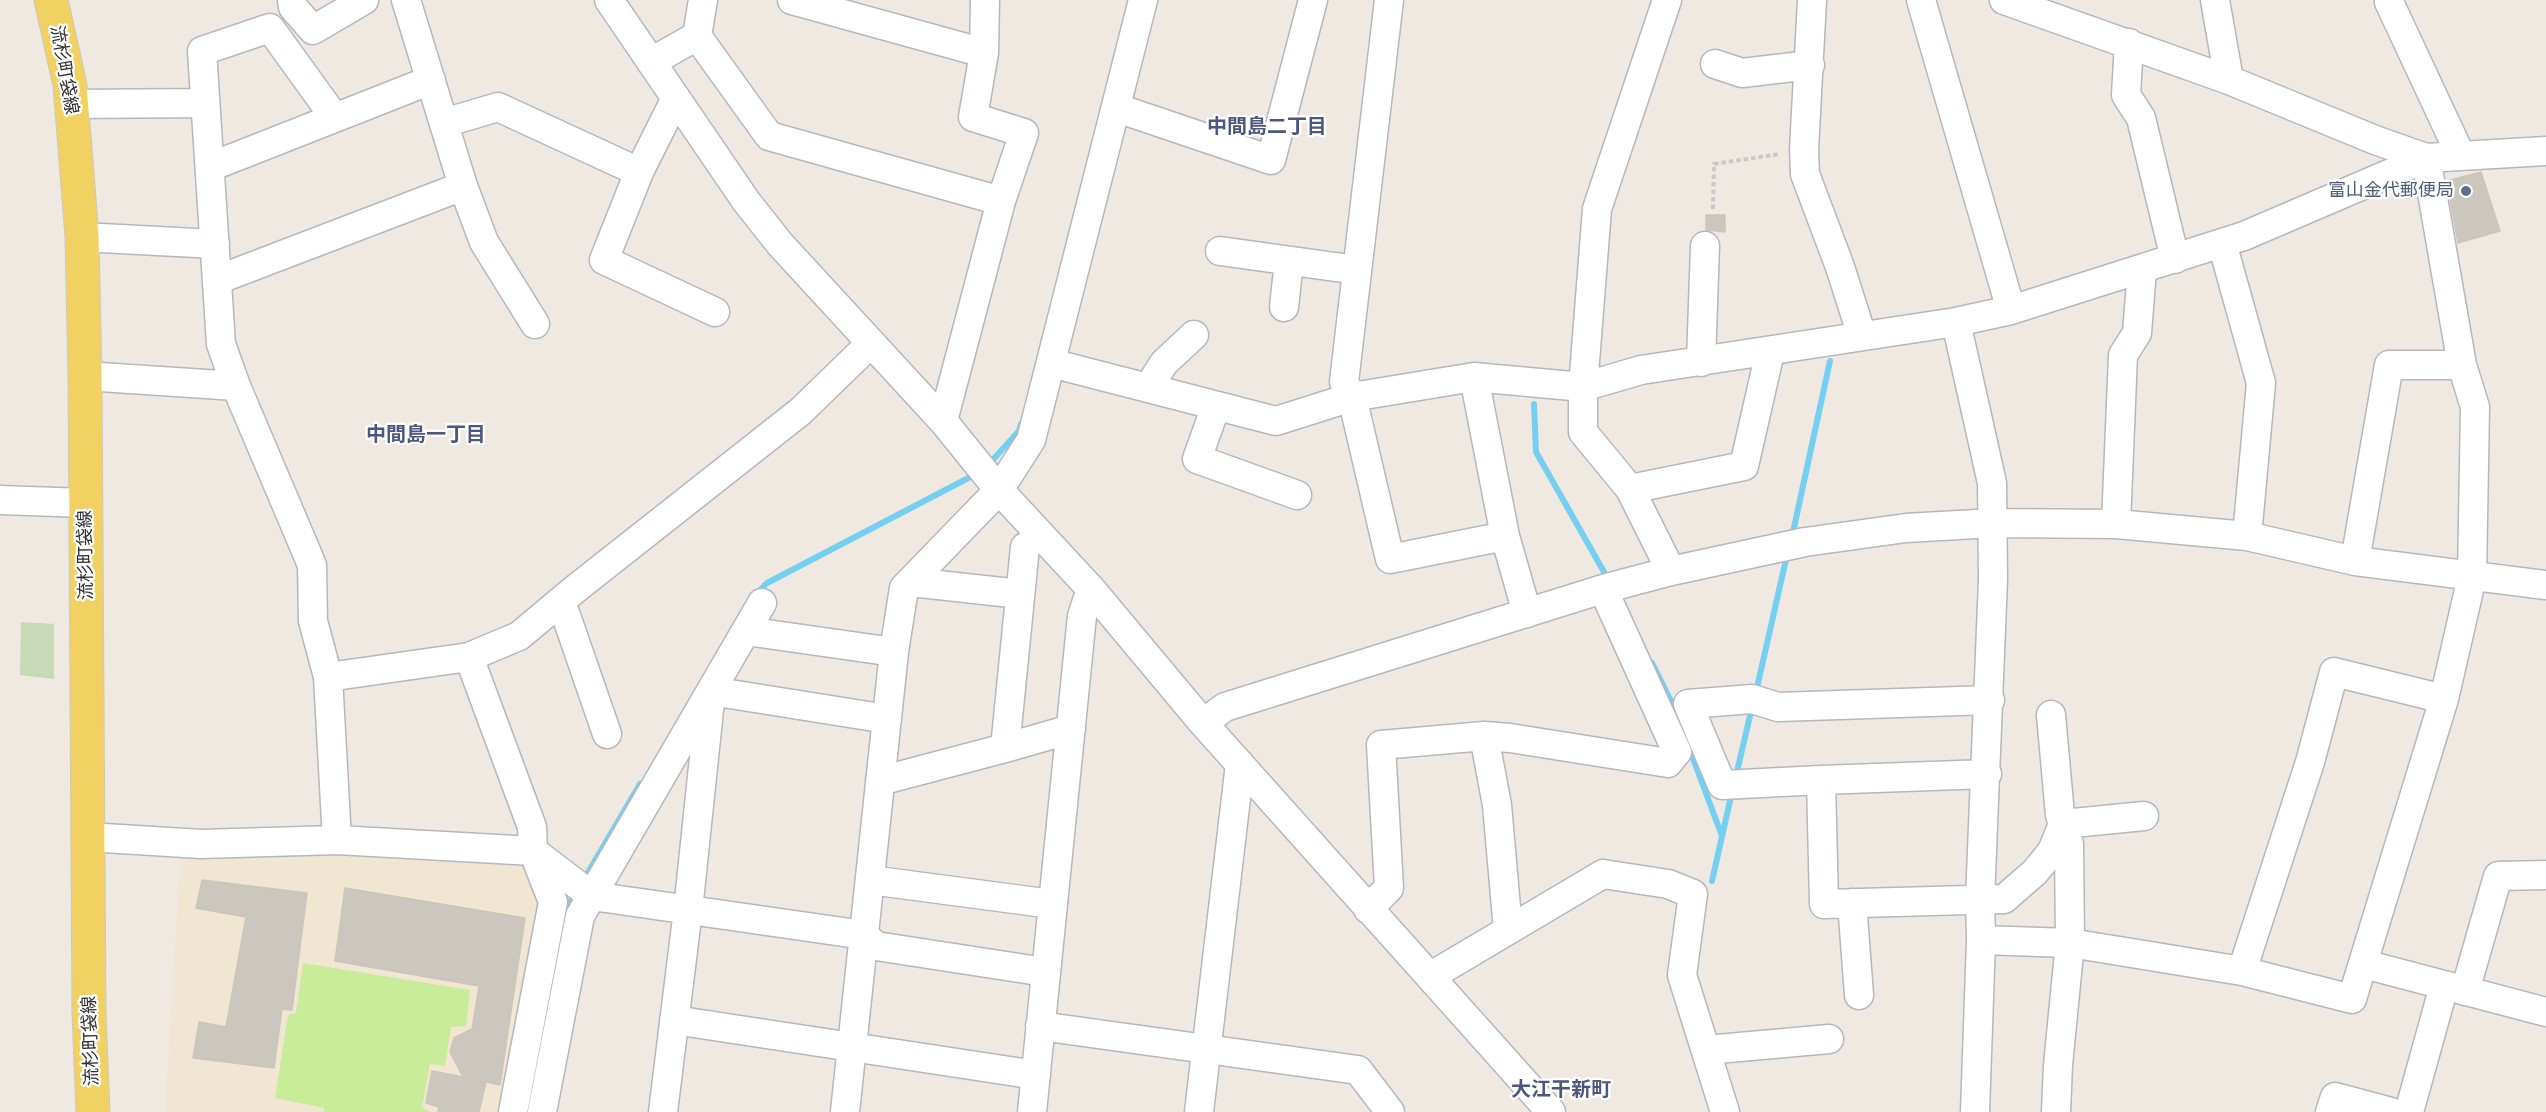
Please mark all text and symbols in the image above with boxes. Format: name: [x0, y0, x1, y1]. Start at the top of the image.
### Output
street label: 流杉町袋線: [46, 24, 82, 116]
district label: 中間島二丁目: [1207, 115, 1327, 139]
place label: 富山金代郵便局: [2328, 180, 2454, 202]
marker: 富山金代郵便局: [2459, 184, 2473, 198]
district label: 中間島一丁目: [366, 423, 486, 447]
street label: 流杉町袋線: [74, 510, 98, 600]
street label: 流杉町袋線: [79, 996, 103, 1086]
district label: 大江干新町: [1511, 1078, 1611, 1102]

